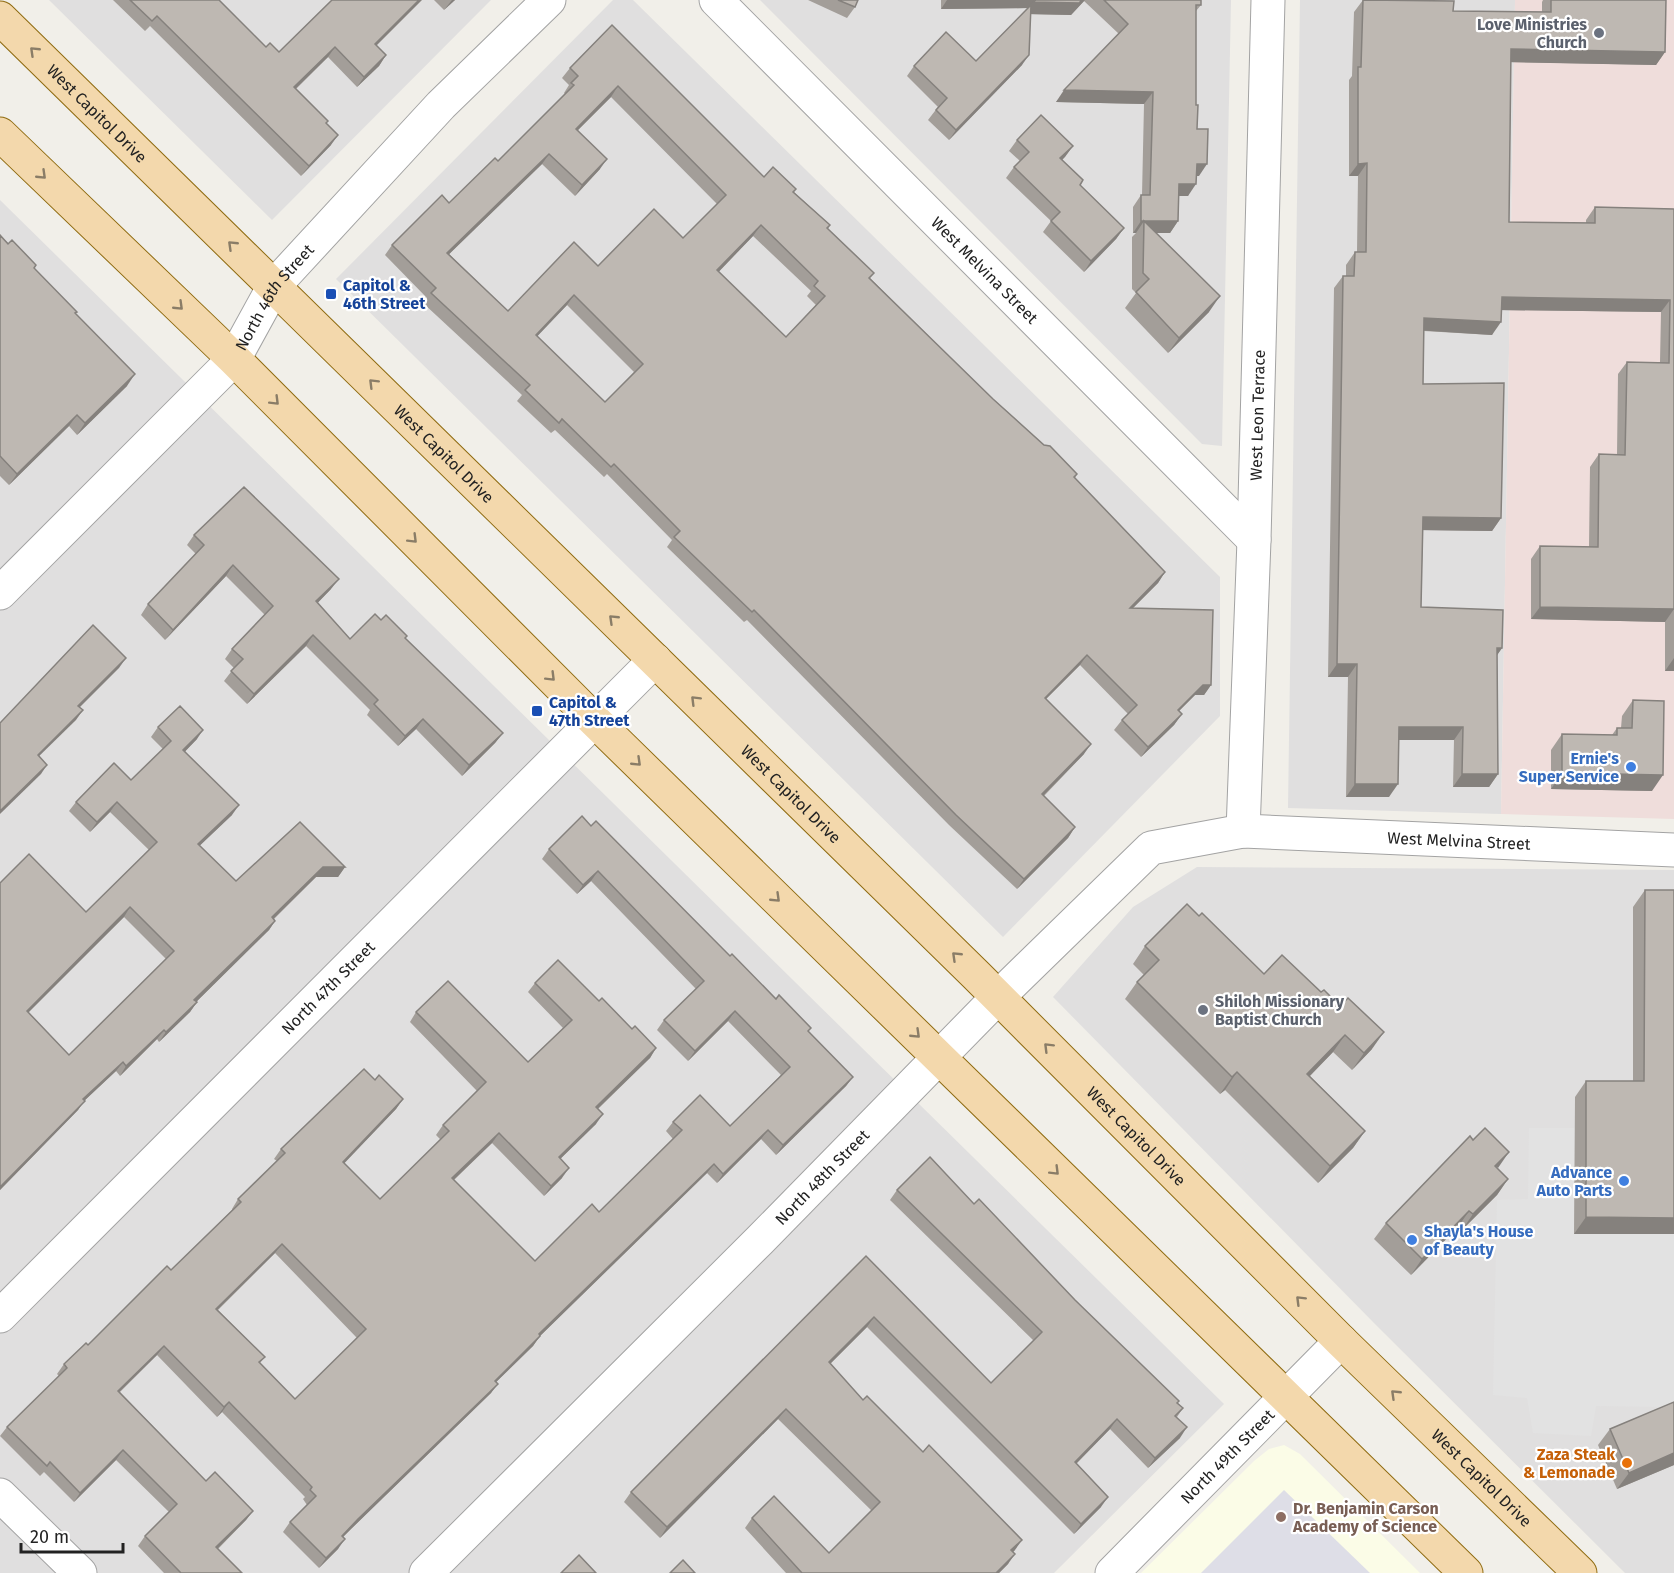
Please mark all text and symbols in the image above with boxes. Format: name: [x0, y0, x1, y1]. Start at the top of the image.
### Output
place label: Love Ministries Church: [1477, 15, 1587, 52]
marker: Love Ministries Church: [1592, 26, 1606, 40]
one-way arrow: [30, 47, 41, 58]
street label: West Capitol Drive: [43, 60, 151, 166]
one-way arrow: [36, 168, 46, 179]
street label: West Melvina Street: [928, 212, 1042, 328]
street label: North 46th Street: [231, 240, 318, 354]
one-way arrow: [229, 241, 239, 252]
place label: Capitol & 46th Street: [343, 276, 426, 313]
marker: Capitol & 46th Street: [324, 287, 338, 301]
one-way arrow: [171, 299, 182, 310]
street label: West Leon Terrace: [1246, 349, 1268, 481]
one-way arrow: [370, 380, 381, 391]
one-way arrow: [268, 393, 279, 404]
street label: West Capitol Drive: [390, 400, 498, 507]
one-way arrow: [405, 531, 416, 542]
one-way arrow: [610, 616, 621, 627]
one-way arrow: [543, 669, 554, 680]
place label: Capitol & 47th Street: [549, 693, 630, 730]
one-way arrow: [691, 696, 702, 707]
marker: Capitol & 47th Street: [530, 704, 544, 718]
street label: West Capitol Drive: [737, 741, 845, 847]
place label: Ernie's Super Service: [1519, 749, 1619, 786]
one-way arrow: [629, 754, 640, 765]
marker: Ernie's Super Service: [1624, 760, 1638, 774]
street label: West Melvina Street: [1387, 828, 1531, 853]
one-way arrow: [770, 891, 780, 902]
street label: North 47th Street: [277, 937, 379, 1038]
one-way arrow: [953, 952, 964, 963]
place label: Shiloh Missionary Baptist Church: [1215, 992, 1345, 1029]
marker: Shiloh Missionary Baptist Church: [1196, 1003, 1210, 1017]
one-way arrow: [909, 1027, 920, 1038]
one-way arrow: [1045, 1044, 1056, 1055]
street label: West Capitol Drive: [1083, 1082, 1190, 1189]
street label: North 48th Street: [771, 1125, 873, 1229]
place label: Advance Auto Parts: [1536, 1163, 1612, 1200]
one-way arrow: [1048, 1164, 1058, 1175]
marker: Advance Auto Parts: [1617, 1174, 1631, 1188]
place label: Shayla's House of Beauty: [1424, 1222, 1534, 1259]
marker: Shayla's House of Beauty: [1405, 1233, 1419, 1247]
one-way arrow: [1296, 1296, 1307, 1307]
one-way arrow: [1392, 1390, 1403, 1401]
street label: North 49th Street: [1176, 1405, 1278, 1508]
street label: West Capitol Drive: [1428, 1425, 1536, 1531]
place label: Zaza Steak & Lemonade: [1523, 1445, 1615, 1482]
marker: Zaza Steak & Lemonade: [1620, 1456, 1634, 1470]
place label: Dr. Benjamin Carson Academy of Science: [1292, 1499, 1439, 1536]
marker: Dr. Benjamin Carson Academy of Science: [1274, 1510, 1288, 1524]
scale bar: [21, 1516, 123, 1554]
text: 20 m: [30, 1526, 69, 1548]

